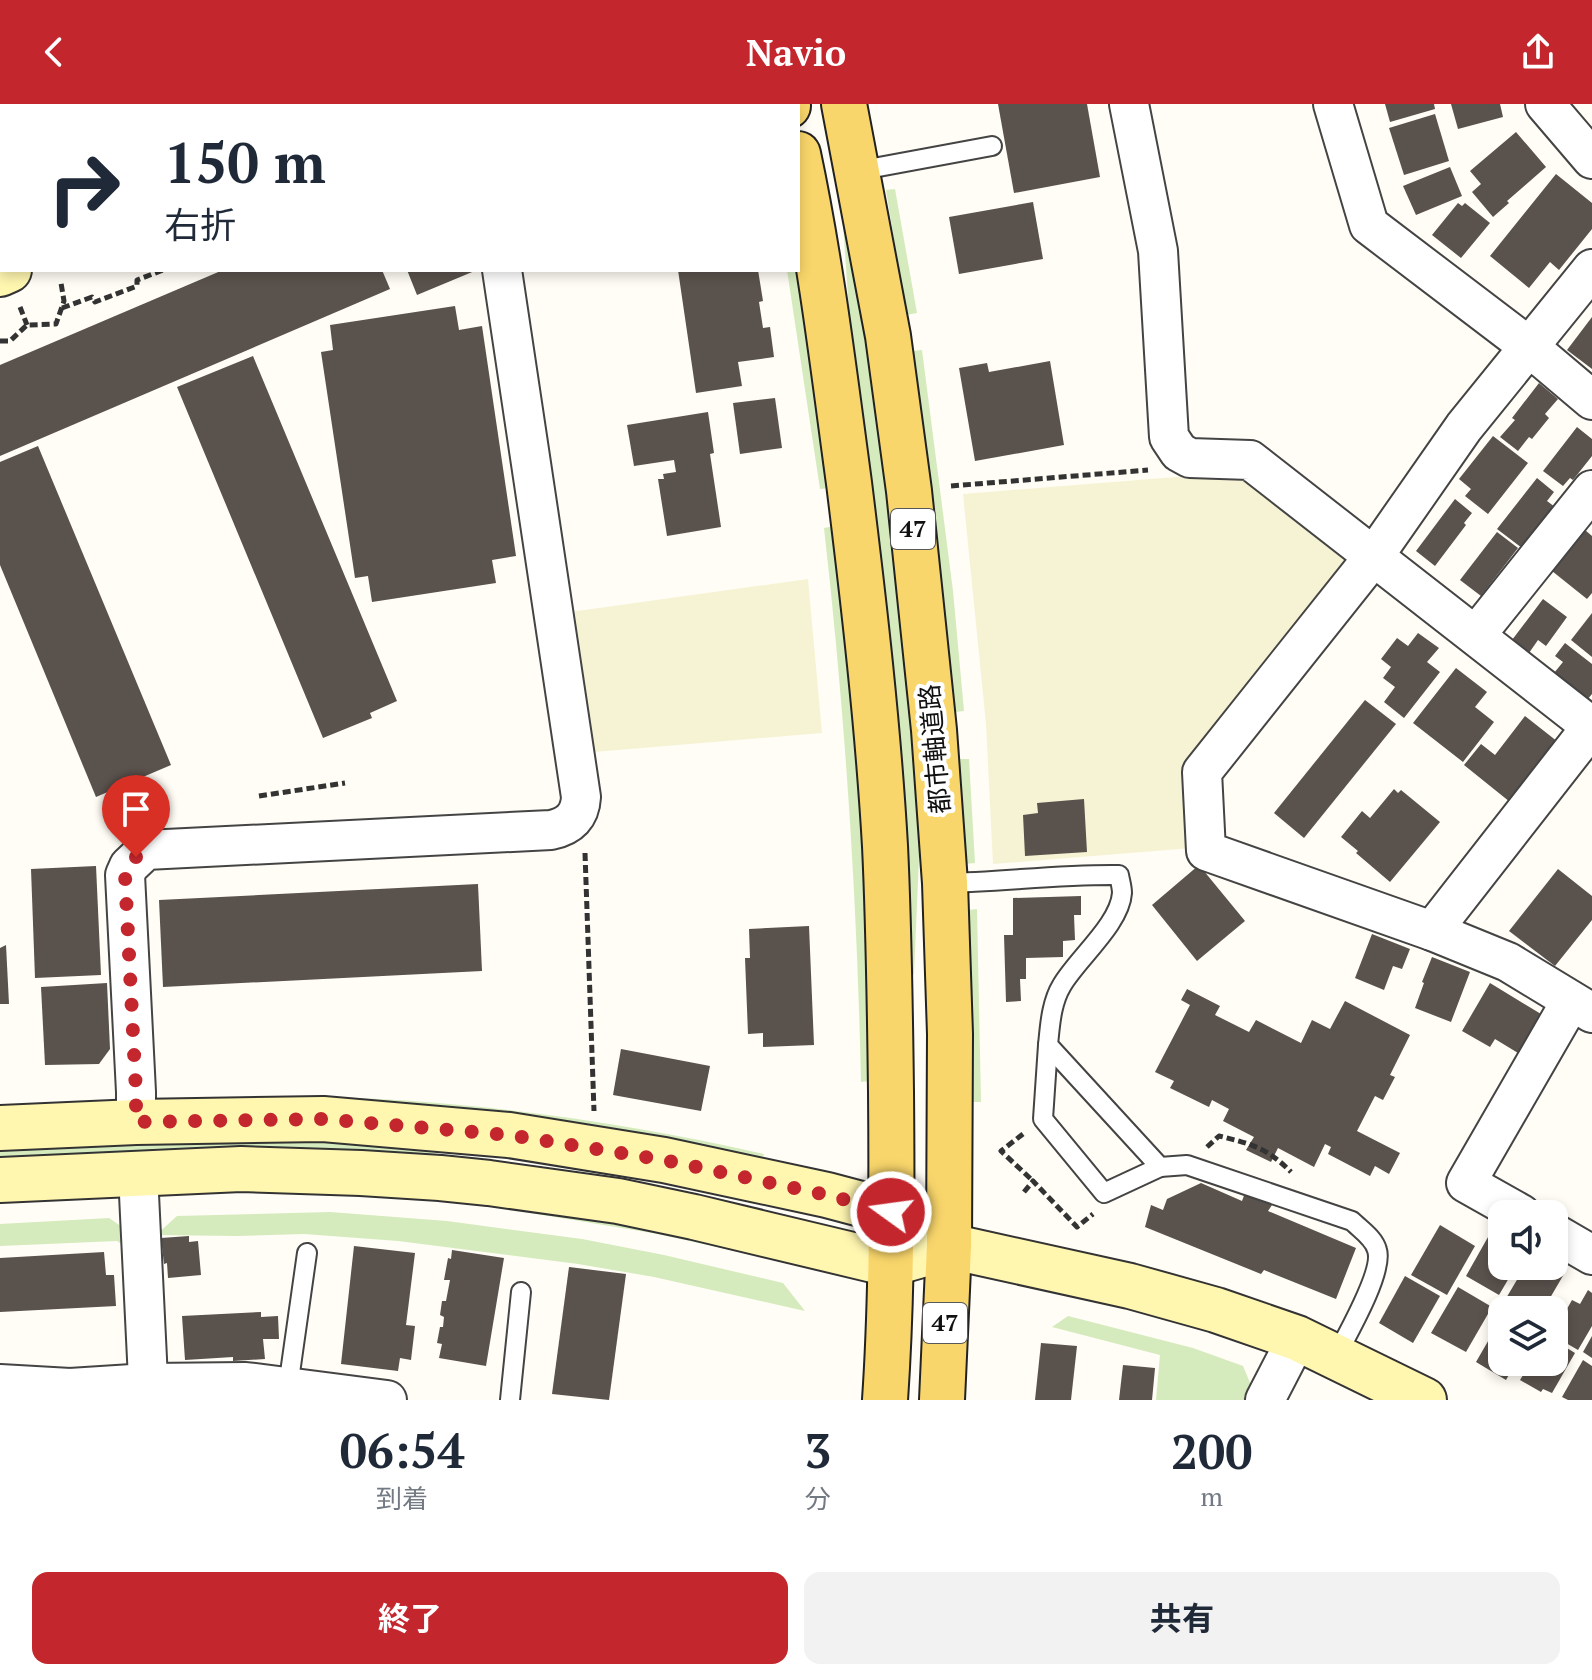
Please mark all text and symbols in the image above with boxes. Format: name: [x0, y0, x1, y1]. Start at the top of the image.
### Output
text: Navio: [746, 29, 846, 76]
icon: back: [32, 30, 76, 74]
icon: share: [1516, 30, 1560, 74]
text: 150 m: [164, 125, 326, 199]
icon: right: [32, 136, 136, 240]
text: 右折: [164, 201, 236, 248]
road number: 47: [891, 509, 935, 549]
street label: 都市軸道路: [911, 683, 957, 815]
pin: [102, 775, 170, 857]
icon: arrive: [114, 787, 158, 831]
position arrow: [849, 1170, 933, 1254]
map controls: [1488, 1200, 1568, 1376]
button: sound: [1488, 1200, 1568, 1280]
button: layers: [1488, 1296, 1568, 1376]
road number: 47: [923, 1303, 967, 1343]
text: 06:54: [340, 1418, 465, 1482]
text: 3: [804, 1418, 831, 1482]
text: 200: [1171, 1419, 1252, 1483]
text: m: [1200, 1479, 1223, 1513]
text: 到着: [376, 1481, 428, 1515]
text: 分: [805, 1481, 831, 1515]
button: 終了: [32, 1572, 788, 1664]
button: 共有: [804, 1572, 1560, 1664]

